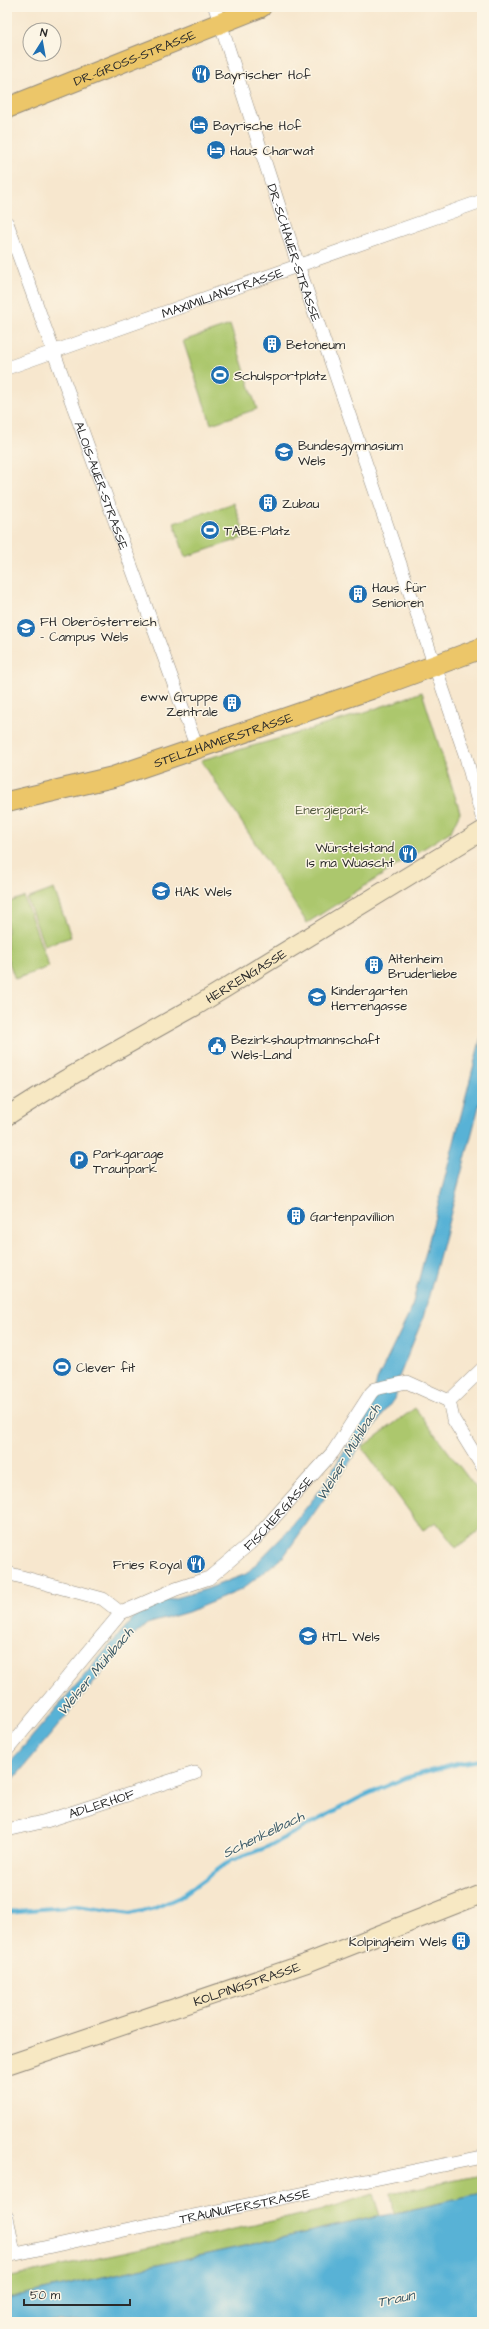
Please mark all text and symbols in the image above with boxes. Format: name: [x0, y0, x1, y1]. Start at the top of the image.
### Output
north arrow: [22, 22, 62, 62]
text: N: [39, 25, 49, 41]
street label: DR.-GROSS-STRASSE: [71, 26, 199, 91]
restaurant icon: Bayrischer Hof: [190, 63, 212, 85]
place label: Bayrischer Hof: [215, 66, 311, 85]
hotel icon: Bayrische Hof: [188, 114, 210, 136]
place label: Bayrische Hof: [213, 117, 302, 136]
hotel icon: Haus Charwat: [205, 139, 227, 161]
place label: Haus Charwat: [230, 142, 315, 160]
street label: DR.-SCHAUER-STRASSE: [262, 182, 325, 324]
street label: MAXIMILIANSTRASSE: [159, 264, 286, 323]
building icon: Betoneum: [261, 333, 283, 355]
place label: Betoneum: [286, 336, 346, 354]
sports icon: Schulsportplatz: [209, 364, 231, 386]
place label: Schulsportplatz: [234, 367, 327, 385]
street label: ALOIS-AUER-STRASSE: [69, 419, 133, 553]
place label: Bundesgymnasium Wels: [298, 437, 404, 470]
school or university icon: Bundesgymnasium Wels: [273, 441, 295, 463]
building icon: Zubau: [257, 492, 279, 514]
place label: Zubau: [282, 495, 320, 513]
sports icon: TABE-Platz: [199, 519, 221, 541]
place label: TABE-Platz: [224, 522, 291, 540]
place label: Haus für Senioren: [372, 579, 426, 612]
building icon: Haus für Senioren: [347, 583, 369, 605]
place label: FH Oberösterreich – Campus Wels: [40, 613, 157, 646]
school or university icon: FH Oberösterreich – Campus Wels: [15, 617, 37, 639]
place label: eww Gruppe Zentrale: [140, 688, 218, 721]
building icon: eww Gruppe Zentrale: [221, 692, 243, 714]
street label: STELZHAMERSTRASSE: [151, 708, 295, 773]
park label: Energiepark: [295, 801, 369, 820]
place label: Würstelstand Is ma Wuascht: [306, 839, 395, 872]
restaurant icon: Würstelstand Is ma Wuascht: [397, 843, 419, 865]
school or university icon: HAK Wels: [150, 880, 172, 902]
place label: HAK Wels: [175, 883, 233, 901]
street label: HERRENGASSE: [202, 945, 290, 1008]
place label: Altenheim Bruderliebe: [388, 950, 457, 983]
building icon: Altenheim Bruderliebe: [363, 954, 385, 976]
place label: Kindergarten Herrengasse: [331, 982, 408, 1016]
school or university icon: Kindergarten Herrengasse: [306, 986, 328, 1008]
place label: Bezirkshauptmannschaft Wels-Land: [231, 1031, 381, 1064]
public building icon: Bezirkshauptmannschaft Wels-Land: [206, 1035, 228, 1057]
place label: Parkgarage Traunpark: [93, 1145, 164, 1178]
parking icon: Parkgarage Traunpark: [68, 1149, 90, 1171]
building icon: Gartenpavillion: [285, 1205, 307, 1227]
place label: Gartenpavillion: [310, 1208, 395, 1226]
sports icon: Clever fit: [51, 1356, 73, 1378]
place label: Clever fit: [76, 1359, 136, 1377]
water label: Welser Mühlbach: [312, 1400, 386, 1505]
street label: FISCHERGASSE: [240, 1472, 318, 1555]
restaurant icon: Fries Royal: [185, 1553, 207, 1575]
place label: Fries Royal: [113, 1556, 182, 1575]
water label: Welser Mühlbach: [53, 1622, 139, 1720]
school or university icon: HTL Wels: [297, 1625, 319, 1647]
place label: HTL Wels: [322, 1628, 380, 1646]
street label: ADLERHOF: [66, 1785, 137, 1823]
water label: Schenkelbach: [219, 1806, 309, 1863]
building icon: Kolpingheim Wels: [450, 1930, 472, 1952]
place label: Kolpingheim Wels: [349, 1933, 447, 1952]
street label: KOLPINGSTRASSE: [191, 1958, 303, 2011]
street label: TRAUNUFERSTRASSE: [178, 2184, 312, 2228]
scale bar: [24, 2281, 130, 2307]
water label: Traun: [376, 2285, 418, 2313]
text: 50 m: [30, 2287, 61, 2304]

